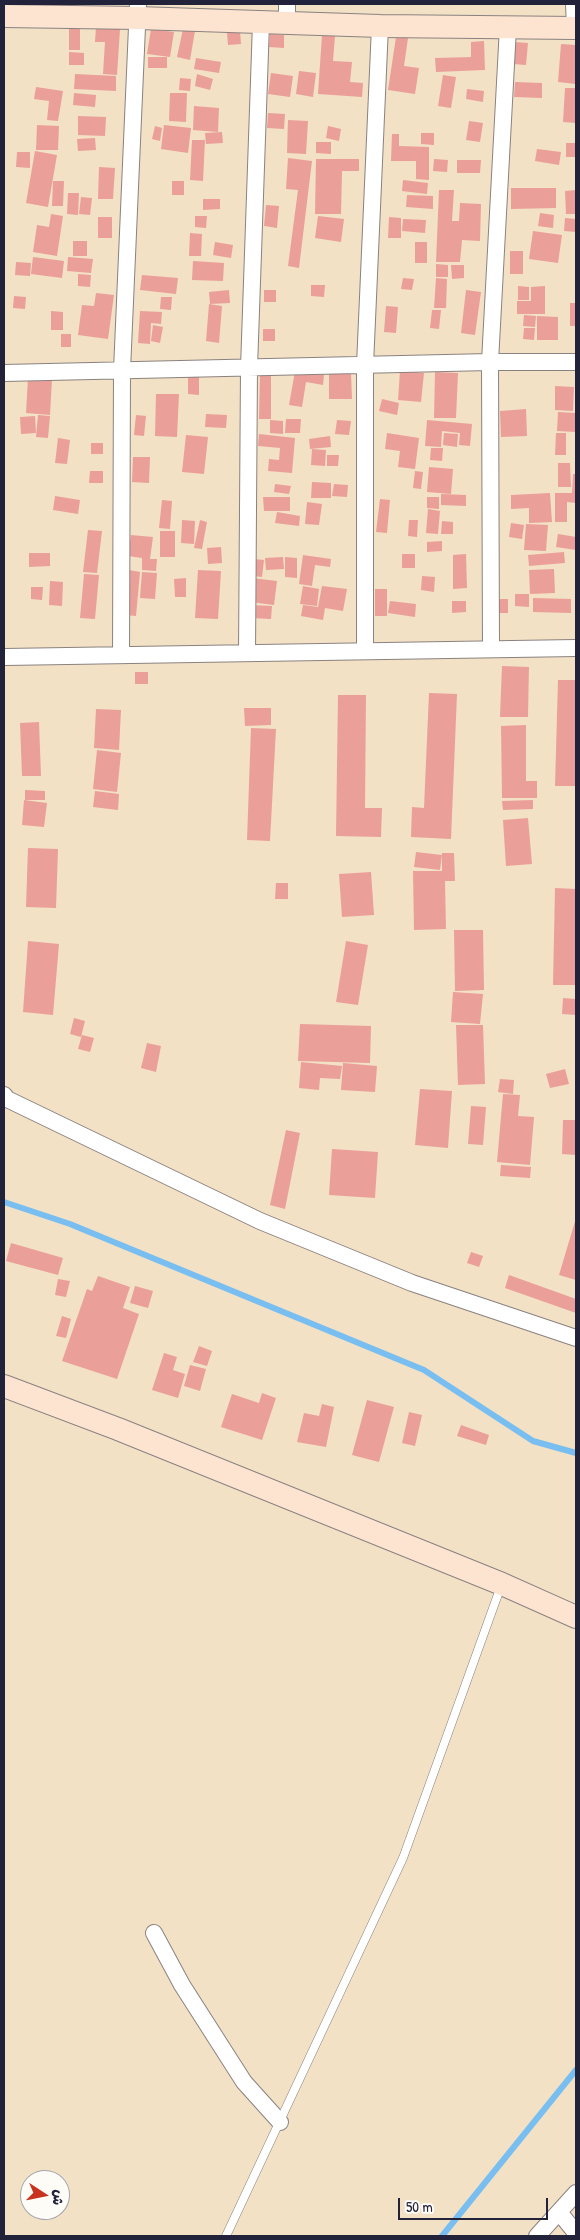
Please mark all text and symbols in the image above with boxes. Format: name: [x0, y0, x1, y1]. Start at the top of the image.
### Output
north arrow: [20, 2170, 70, 2220]
text: ش: [48, 2188, 70, 2207]
scale bar: [400, 2188, 550, 2220]
text: 50 m: [406, 2196, 433, 2217]

